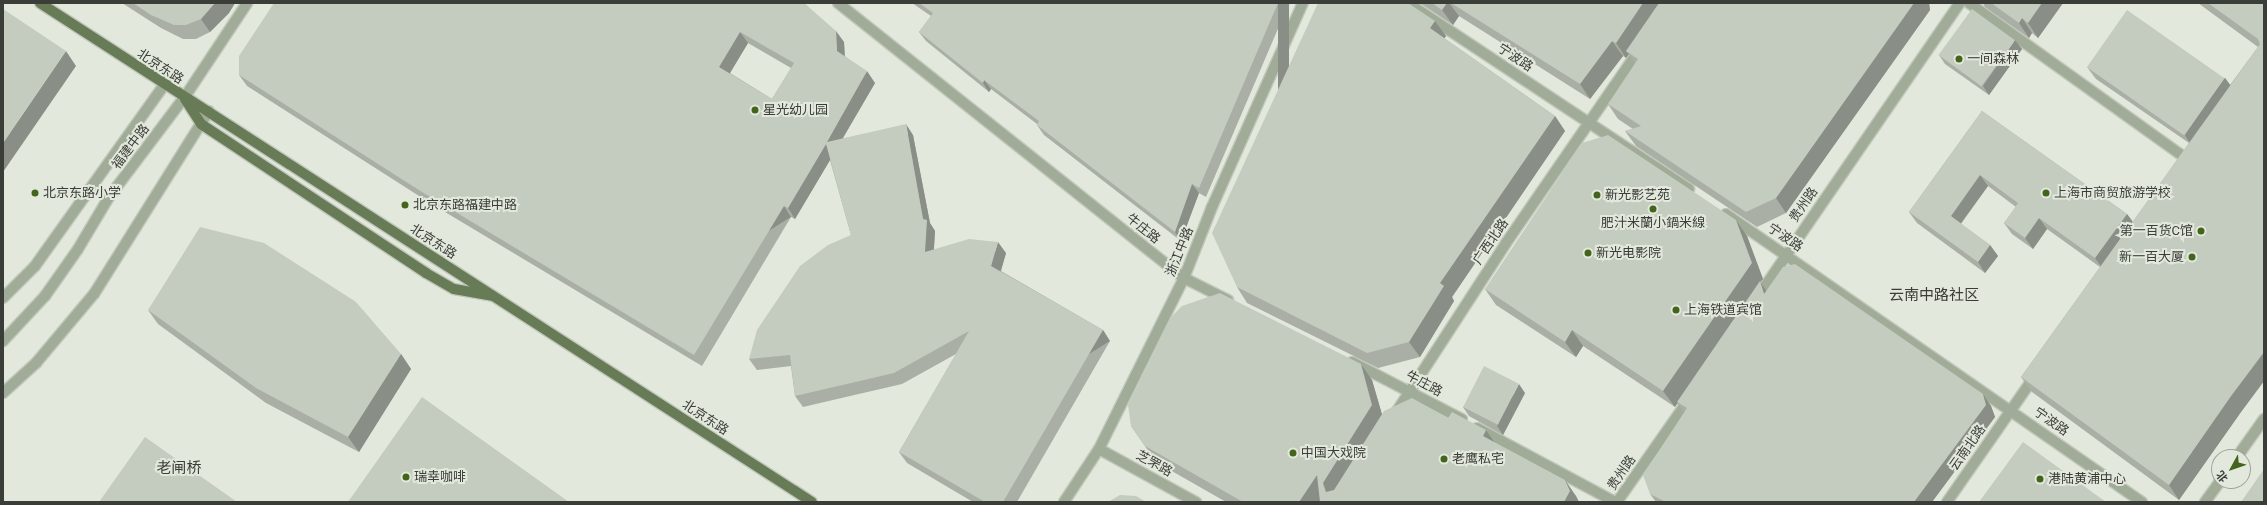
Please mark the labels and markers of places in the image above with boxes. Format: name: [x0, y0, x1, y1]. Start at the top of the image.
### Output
place label: 一间森林: [1967, 51, 2019, 67]
marker: 一间森林: [1954, 54, 1964, 64]
place label: 星光幼儿园: [763, 102, 828, 118]
marker: 星光幼儿园: [750, 105, 760, 115]
place label: 北京东路小学: [43, 185, 121, 201]
place label: 上海市商贸旅游学校: [2054, 185, 2171, 201]
place label: 新光影艺苑: [1605, 187, 1670, 203]
marker: 北京东路小学: [30, 188, 40, 198]
marker: 上海市商贸旅游学校: [2041, 188, 2051, 198]
marker: 新光影艺苑: [1592, 190, 1602, 200]
place label: 北京东路福建中路: [413, 197, 517, 213]
marker: 北京东路福建中路: [400, 200, 410, 210]
marker: 肥汁米蘭小鍋米線: [1648, 204, 1658, 214]
place label: 肥汁米蘭小鍋米線: [1601, 215, 1705, 231]
place label: 第一百货C馆: [2120, 223, 2193, 239]
marker: 第一百货C馆: [2196, 226, 2206, 236]
place label: 新光电影院: [1596, 245, 1661, 261]
marker: 新光电影院: [1583, 248, 1593, 258]
place label: 新一百大厦: [2119, 249, 2184, 265]
marker: 新一百大厦: [2187, 252, 2197, 262]
place label: 上海铁道宾馆: [1684, 302, 1762, 318]
marker: 上海铁道宾馆: [1671, 305, 1681, 315]
place label: 中国大戏院: [1301, 445, 1366, 461]
marker: 中国大戏院: [1288, 448, 1298, 458]
place label: 老鹰私宅: [1452, 451, 1504, 467]
marker: 老鹰私宅: [1439, 454, 1449, 464]
place label: 瑞幸咖啡: [414, 469, 466, 485]
place label: 港陆黄浦中心: [2048, 471, 2126, 487]
marker: 瑞幸咖啡: [401, 472, 411, 482]
marker: 港陆黄浦中心: [2035, 474, 2045, 484]

